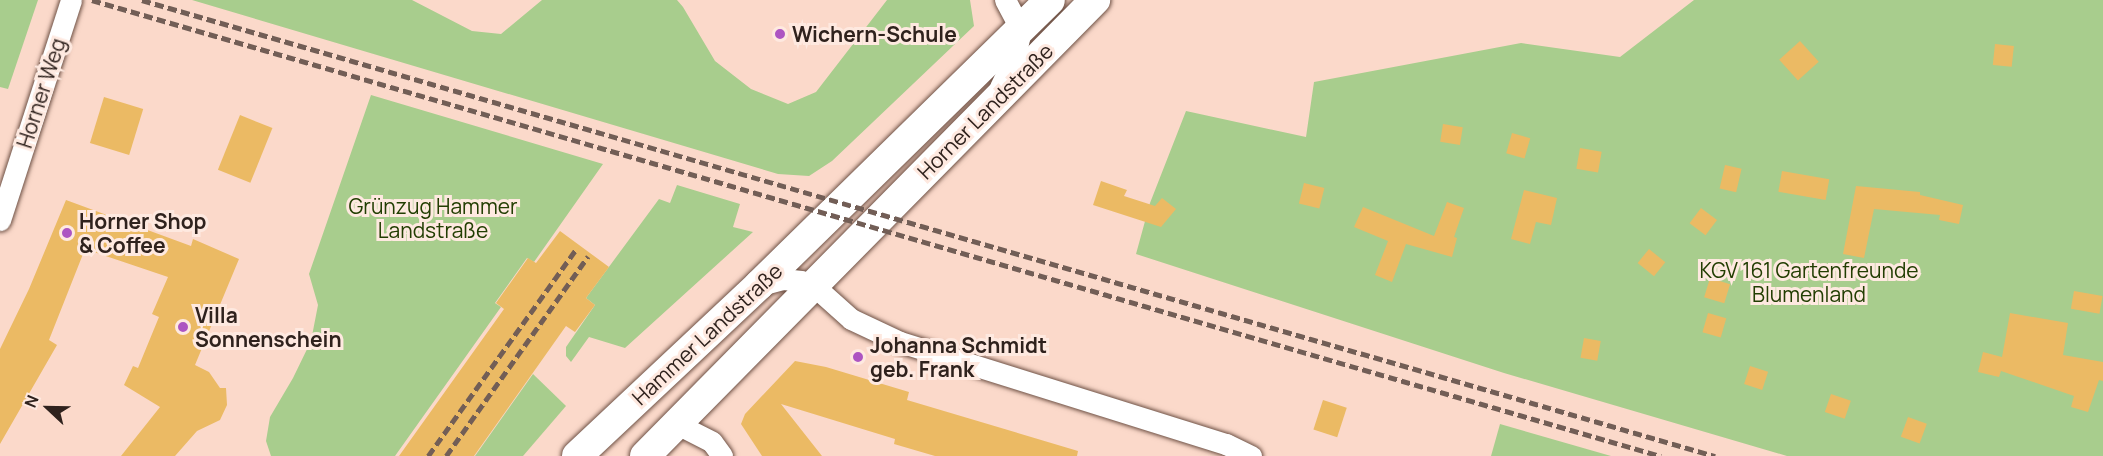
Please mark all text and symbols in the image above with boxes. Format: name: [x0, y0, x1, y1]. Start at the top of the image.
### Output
place label: Wichern-Schule: [792, 21, 957, 47]
marker: Wichern-Schule: [773, 27, 787, 41]
street label: Horner Weg: [11, 35, 71, 151]
street label: Horner Landstraße: [912, 38, 1058, 184]
park label: Grünzug Hammer Landstraße: [349, 193, 517, 243]
place label: Horner Shop & Coffee: [79, 208, 207, 258]
marker: Horner Shop & Coffee: [60, 226, 74, 240]
park label: KGV 161 Gartenfreunde Blumenland: [1699, 257, 1919, 307]
street label: Hammer Landstraße: [627, 258, 787, 410]
place label: Villa Sonnenschein: [195, 302, 342, 352]
marker: Villa Sonnenschein: [176, 320, 190, 334]
place label: Johanna Schmidt geb. Frank: [870, 332, 1047, 382]
marker: Johanna Schmidt geb. Frank: [851, 350, 865, 364]
north arrow: [18, 378, 78, 438]
text: N: [19, 392, 44, 411]

